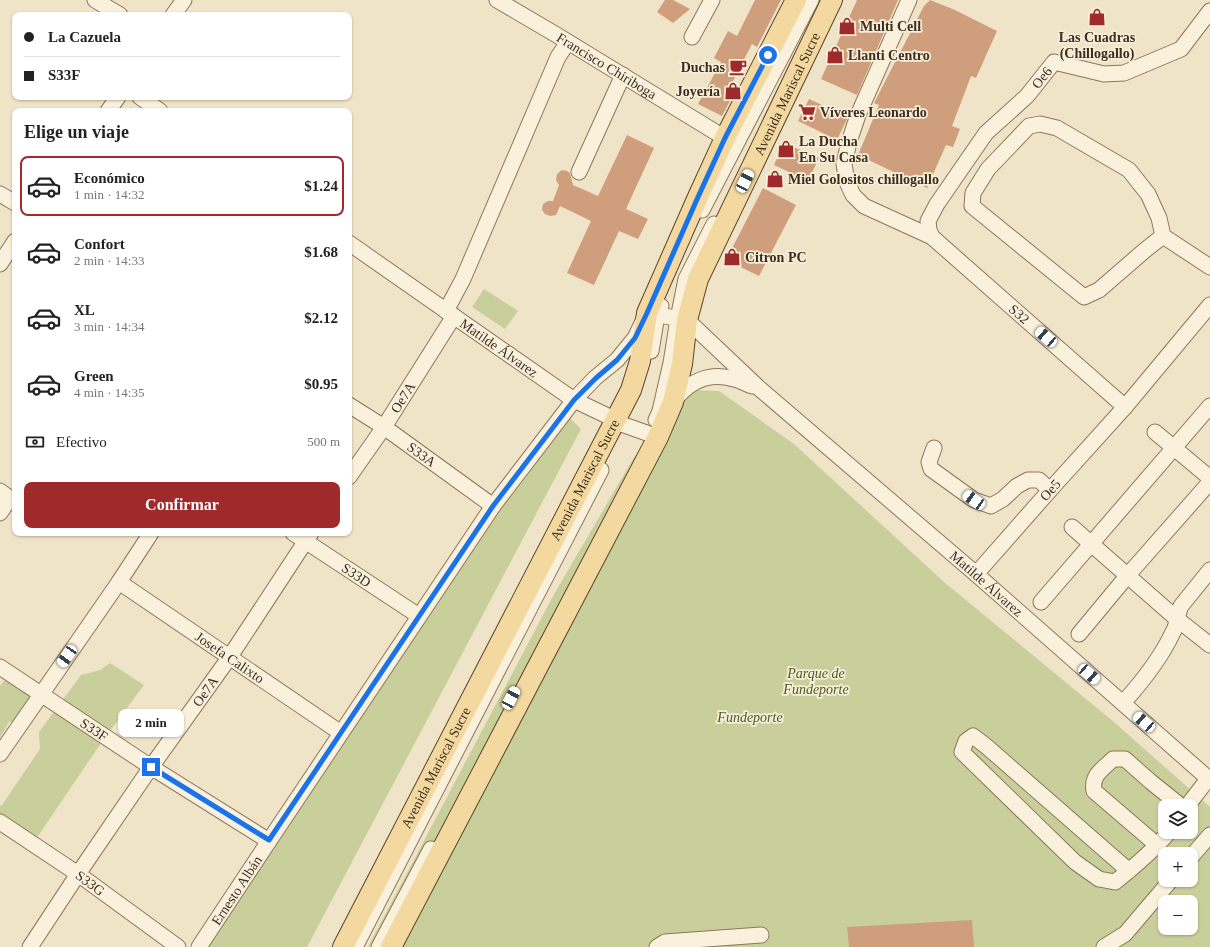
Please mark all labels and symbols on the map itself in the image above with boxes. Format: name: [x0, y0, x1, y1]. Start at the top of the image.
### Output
shop icon: Las Cuadras (Chillogallo): [1087, 7, 1107, 27]
shop icon: Multi Cell: [837, 16, 857, 36]
place label: Multi Cell: [860, 19, 921, 34]
street label: Francisco Chiriboga: [554, 30, 660, 103]
street label: Avenida Mariscal Sucre: [752, 30, 823, 158]
place label: Las Cuadras (Chillogallo): [1059, 30, 1136, 62]
shop icon: Llanti Centro: [825, 45, 845, 65]
route start: [759, 46, 777, 64]
place label: Llanti Centro: [848, 48, 930, 63]
cafe icon: Duchas: [728, 57, 748, 77]
place label: Duchas: [681, 60, 726, 75]
street label: Oe6: [1029, 64, 1055, 92]
shop icon: Joyería: [723, 81, 743, 101]
place label: Joyería: [676, 84, 720, 99]
supermarket icon: Víveres Leonardo: [797, 102, 817, 122]
place label: Víveres Leonardo: [820, 105, 927, 120]
place label: La Ducha En Su Casa: [799, 134, 868, 165]
shop icon: La Ducha En Su Casa: [776, 139, 796, 159]
car: [734, 168, 756, 194]
shop icon: Miel Golositos chillogallo: [765, 169, 785, 189]
place label: Miel Golositos chillogallo: [788, 172, 939, 187]
shop icon: Citron PC: [722, 247, 742, 267]
place label: Citron PC: [745, 250, 807, 265]
street label: S32: [1006, 301, 1032, 327]
street label: Matilde Álvarez: [457, 316, 541, 380]
car: [1033, 325, 1059, 349]
street label: Oe7A: [388, 379, 419, 416]
street label: Avenida Mariscal Sucre: [548, 417, 623, 543]
street label: S33A: [404, 439, 440, 471]
street label: Oe5: [1037, 477, 1064, 504]
car: [961, 488, 987, 512]
street label: Matilde Álvarez: [947, 548, 1026, 620]
street label: S33D: [339, 560, 374, 590]
street label: Josefa Calixto: [192, 629, 267, 686]
car: [55, 643, 79, 669]
car: [1076, 662, 1102, 686]
park label: Parque de Fundeporte: [782, 666, 849, 697]
street label: Oe7A: [190, 673, 222, 710]
car: [500, 685, 522, 711]
street label: Avenida Mariscal Sucre: [399, 705, 474, 831]
callout: 2 min: [118, 709, 184, 737]
park label: Fundeporte: [716, 710, 783, 725]
car: [1131, 710, 1157, 734]
street label: S33F: [77, 715, 111, 744]
route end: [142, 758, 160, 776]
street label: Ernesto Albán: [209, 853, 265, 928]
street label: S33G: [73, 868, 107, 899]

